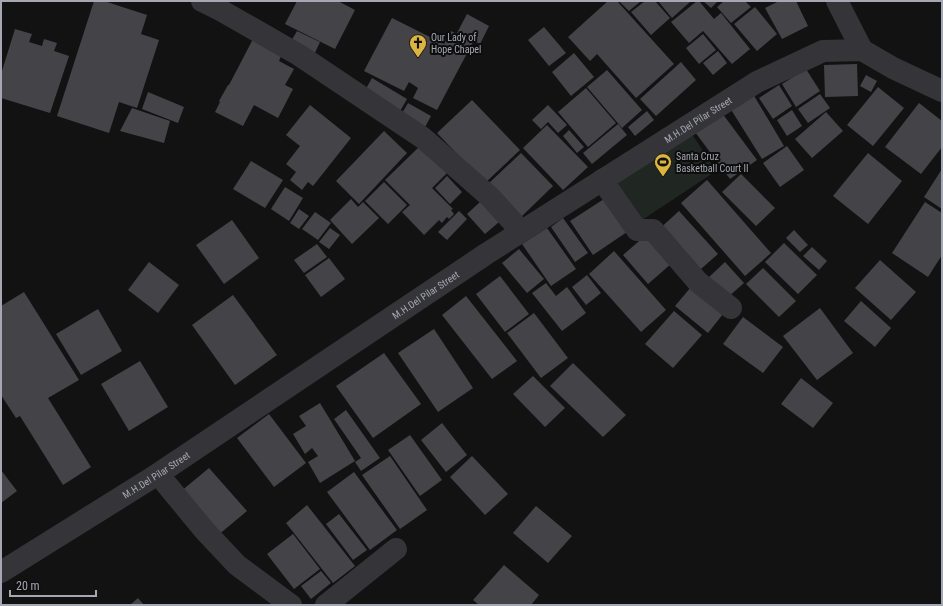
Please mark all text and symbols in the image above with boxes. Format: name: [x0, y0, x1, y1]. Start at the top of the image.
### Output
place label: Our Lady of Hope Chapel: [431, 32, 481, 55]
church icon: Our Lady of Hope Chapel: [408, 33, 428, 58]
street label: M.H.Del Pilar Street: [662, 94, 734, 145]
place label: Santa Cruz Basketball Court II: [676, 151, 749, 174]
sports icon: Santa Cruz Basketball Court II: [653, 152, 673, 177]
street label: M.H.Del Pilar Street: [390, 268, 461, 321]
street label: M.H.Del Pilar Street: [120, 449, 192, 500]
scale bar: [10, 572, 96, 598]
text: 20 m: [16, 579, 40, 593]

